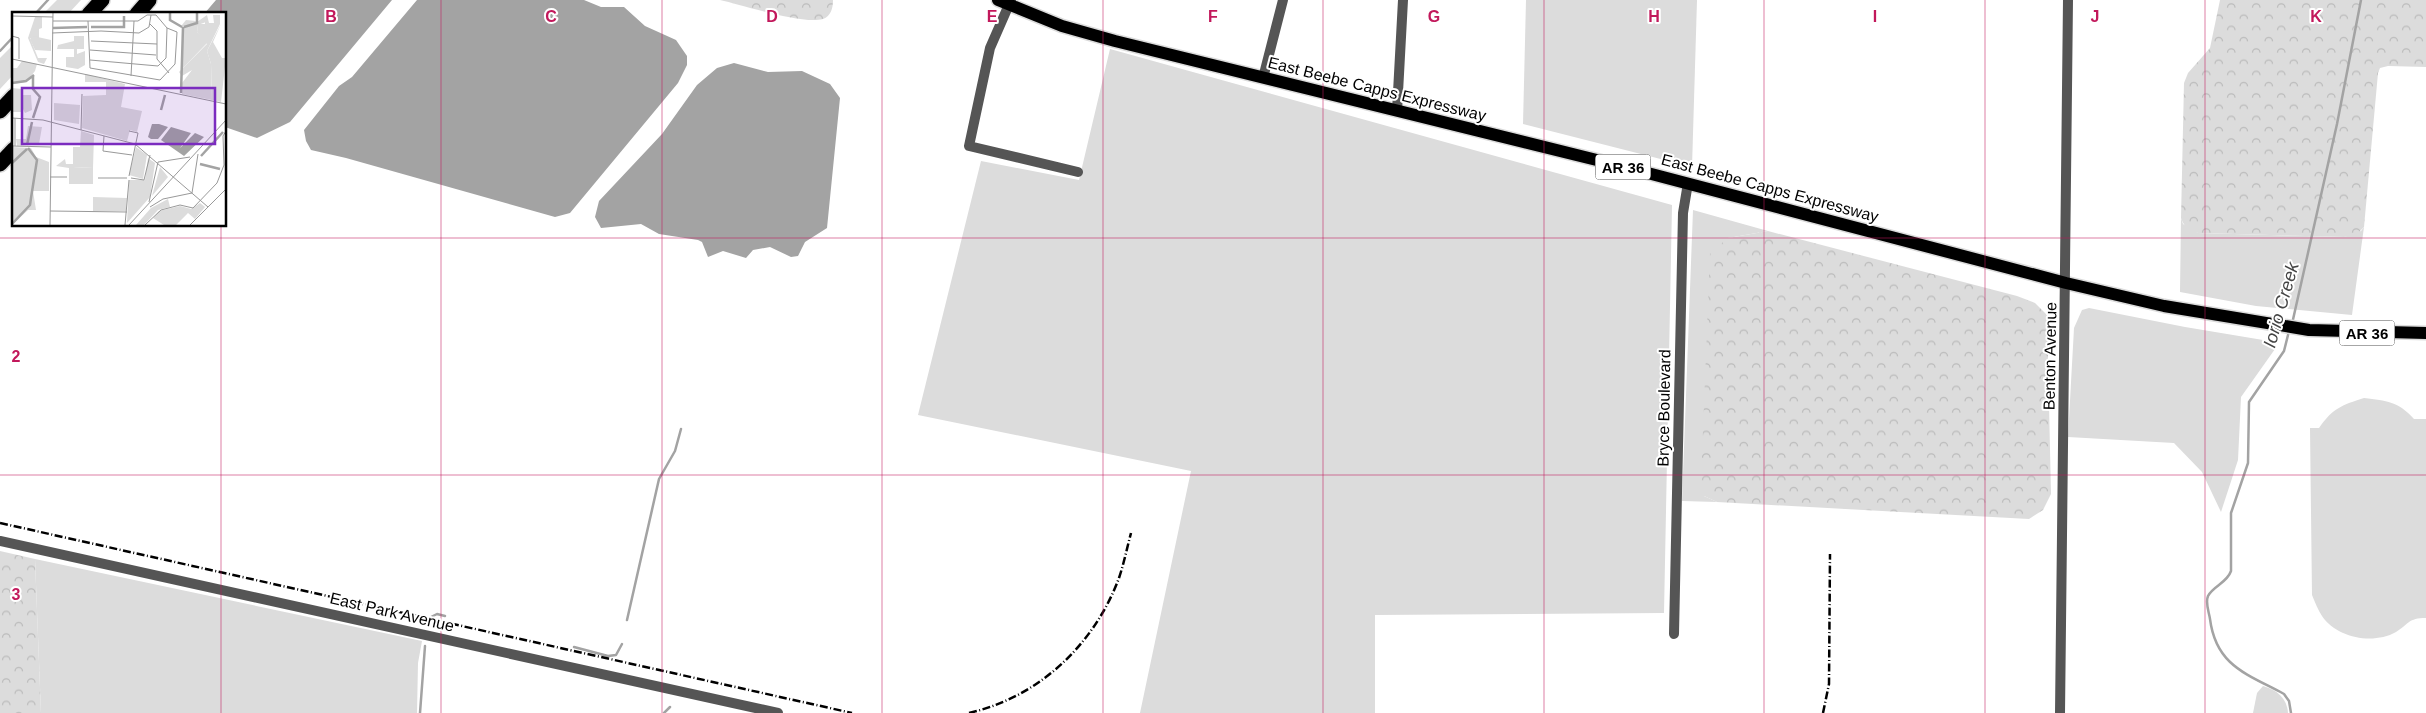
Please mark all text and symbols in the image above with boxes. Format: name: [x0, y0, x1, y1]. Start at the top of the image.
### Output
text: B: [325, 8, 337, 25]
text: C: [545, 8, 557, 25]
text: D: [766, 8, 778, 25]
text: E: [987, 8, 998, 25]
text: F: [1208, 8, 1218, 25]
text: G: [1428, 8, 1440, 25]
text: H: [1648, 8, 1660, 25]
text: I: [1873, 8, 1877, 25]
text: J: [2091, 8, 2099, 25]
text: K: [2310, 8, 2322, 25]
inset map: [12, 12, 226, 226]
street label: East Beebe Capps Expressway: [1266, 54, 1488, 124]
street label: East Beebe Capps Expressway: [1660, 151, 1880, 225]
road number: AR 36: [1596, 154, 1650, 180]
water label: Iorio Creek: [2259, 259, 2303, 350]
street label: Benton Avenue: [2041, 302, 2059, 410]
road number: AR 36: [2340, 320, 2394, 346]
text: 2: [12, 348, 21, 365]
street label: Bryce Boulevard: [1654, 349, 1674, 467]
text: 3: [12, 586, 21, 603]
street label: East Park Avenue: [328, 589, 456, 635]

